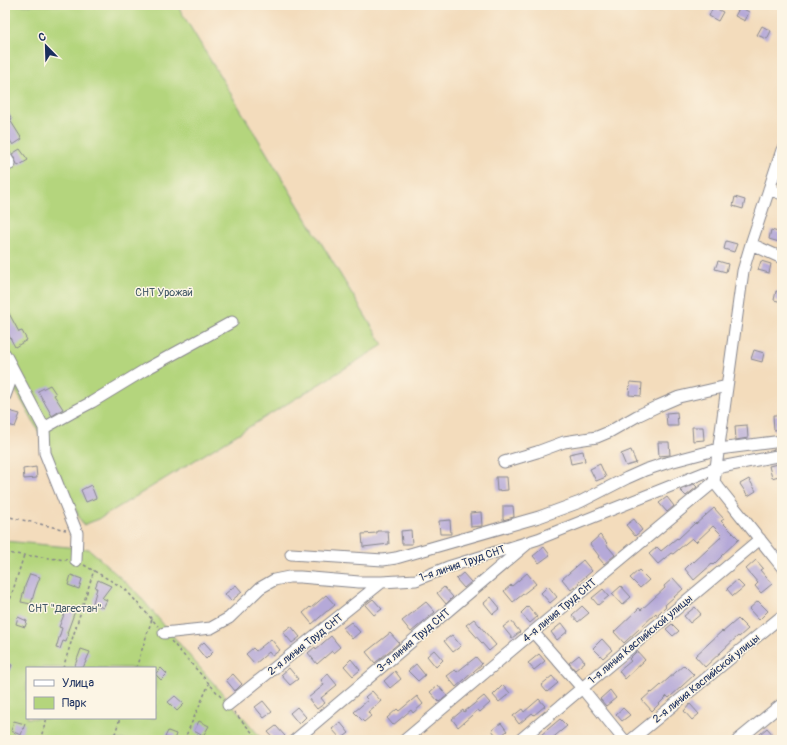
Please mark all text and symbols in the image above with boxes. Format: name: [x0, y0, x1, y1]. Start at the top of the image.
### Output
north arrow: [26, 26, 66, 66]
text: С: [37, 30, 48, 45]
park label: СНТ Урожай: [135, 286, 193, 299]
street label: 1-я линия Труд СНТ: [417, 543, 507, 584]
street label: 4-я линия Труд СНТ: [520, 576, 599, 645]
street label: 1-я линия Каспийской улицы: [586, 592, 695, 687]
park label: СНТ "Дагестан": [28, 602, 102, 615]
street label: 3-я линия Труд СНТ: [374, 606, 453, 675]
street label: 2-я линия Труд СНТ: [265, 611, 346, 678]
street label: 2-я линия Каспийской улицы: [650, 631, 762, 726]
legend: [26, 667, 156, 719]
text: Улица: [62, 676, 94, 691]
text: Парк: [62, 696, 87, 711]

